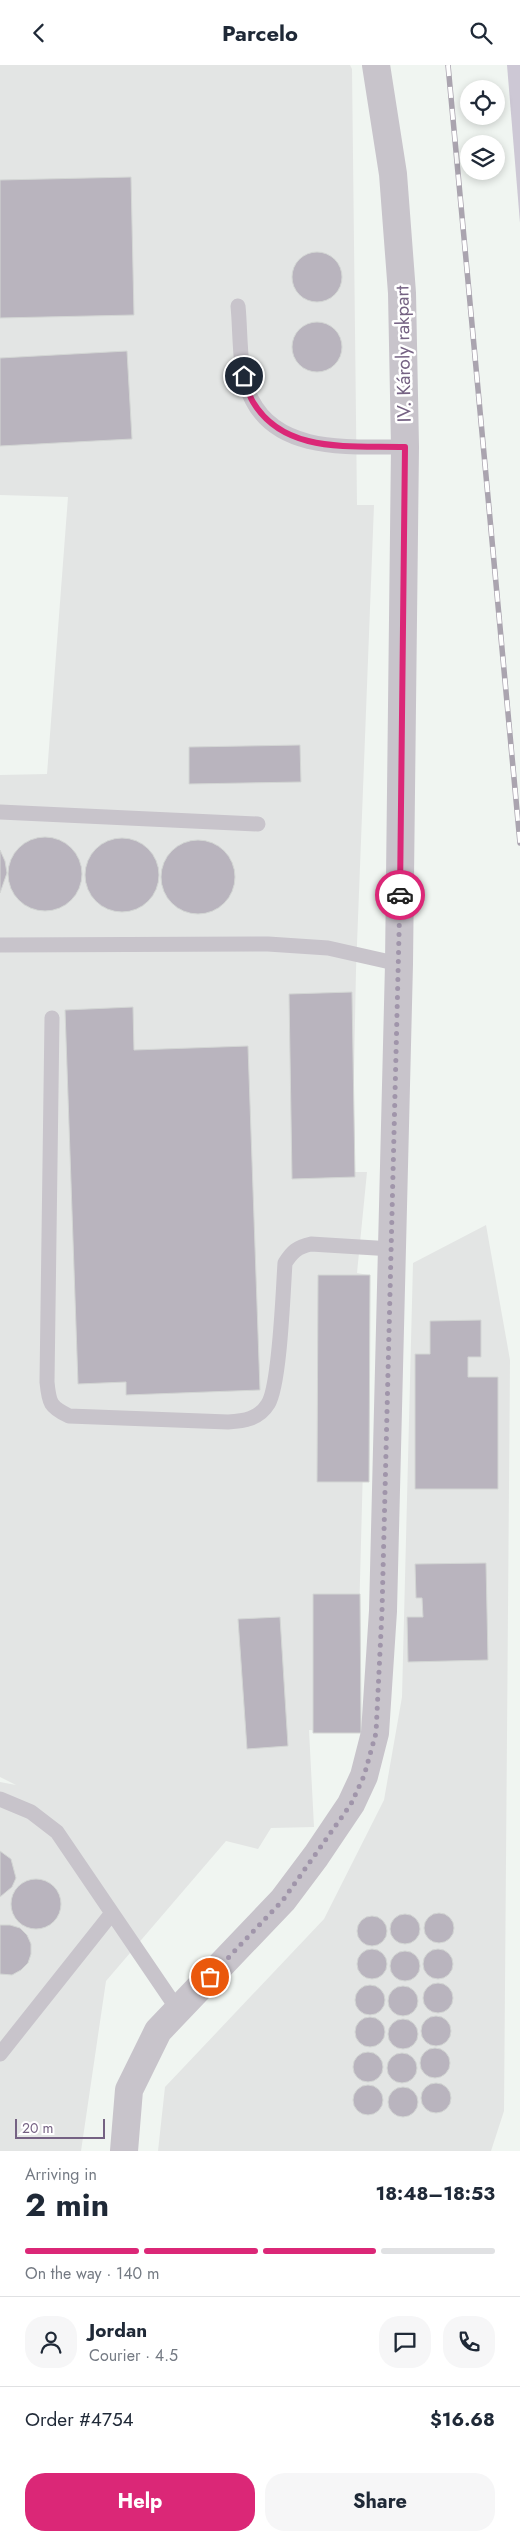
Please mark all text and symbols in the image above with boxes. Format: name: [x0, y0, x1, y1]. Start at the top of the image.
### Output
text: Parcelo: [222, 17, 298, 49]
icon: back: [25, 19, 53, 47]
icon: search: [467, 19, 495, 47]
map controls: [460, 80, 505, 180]
button: locate: [460, 80, 505, 125]
button: layers: [460, 135, 505, 180]
street label: IV. Károly rakpart: [388, 285, 418, 423]
pin: [223, 355, 265, 397]
icon: home: [230, 362, 258, 390]
courier: [375, 870, 425, 920]
icon: car: [386, 881, 414, 909]
pin: [189, 1956, 231, 1998]
icon: bag: [196, 1963, 224, 1991]
scale bar: [15, 2116, 105, 2139]
text: 20 m: [22, 2118, 54, 2138]
text: Arriving in: [25, 2163, 97, 2186]
text: 18:48–18:53: [375, 2180, 495, 2207]
text: 2 min: [25, 2182, 109, 2228]
text: On the way · 140 m: [25, 2262, 159, 2285]
button: person: [25, 2316, 77, 2368]
button: chat: [379, 2316, 431, 2368]
button: phone: [443, 2316, 495, 2368]
text: Jordan: [89, 2317, 147, 2344]
text: Courier · 4.5: [89, 2344, 178, 2367]
text: Order #4754: [25, 2406, 134, 2433]
text: $16.68: [430, 2406, 495, 2433]
button: Help: [25, 2473, 255, 2531]
button: Share: [265, 2473, 495, 2531]

